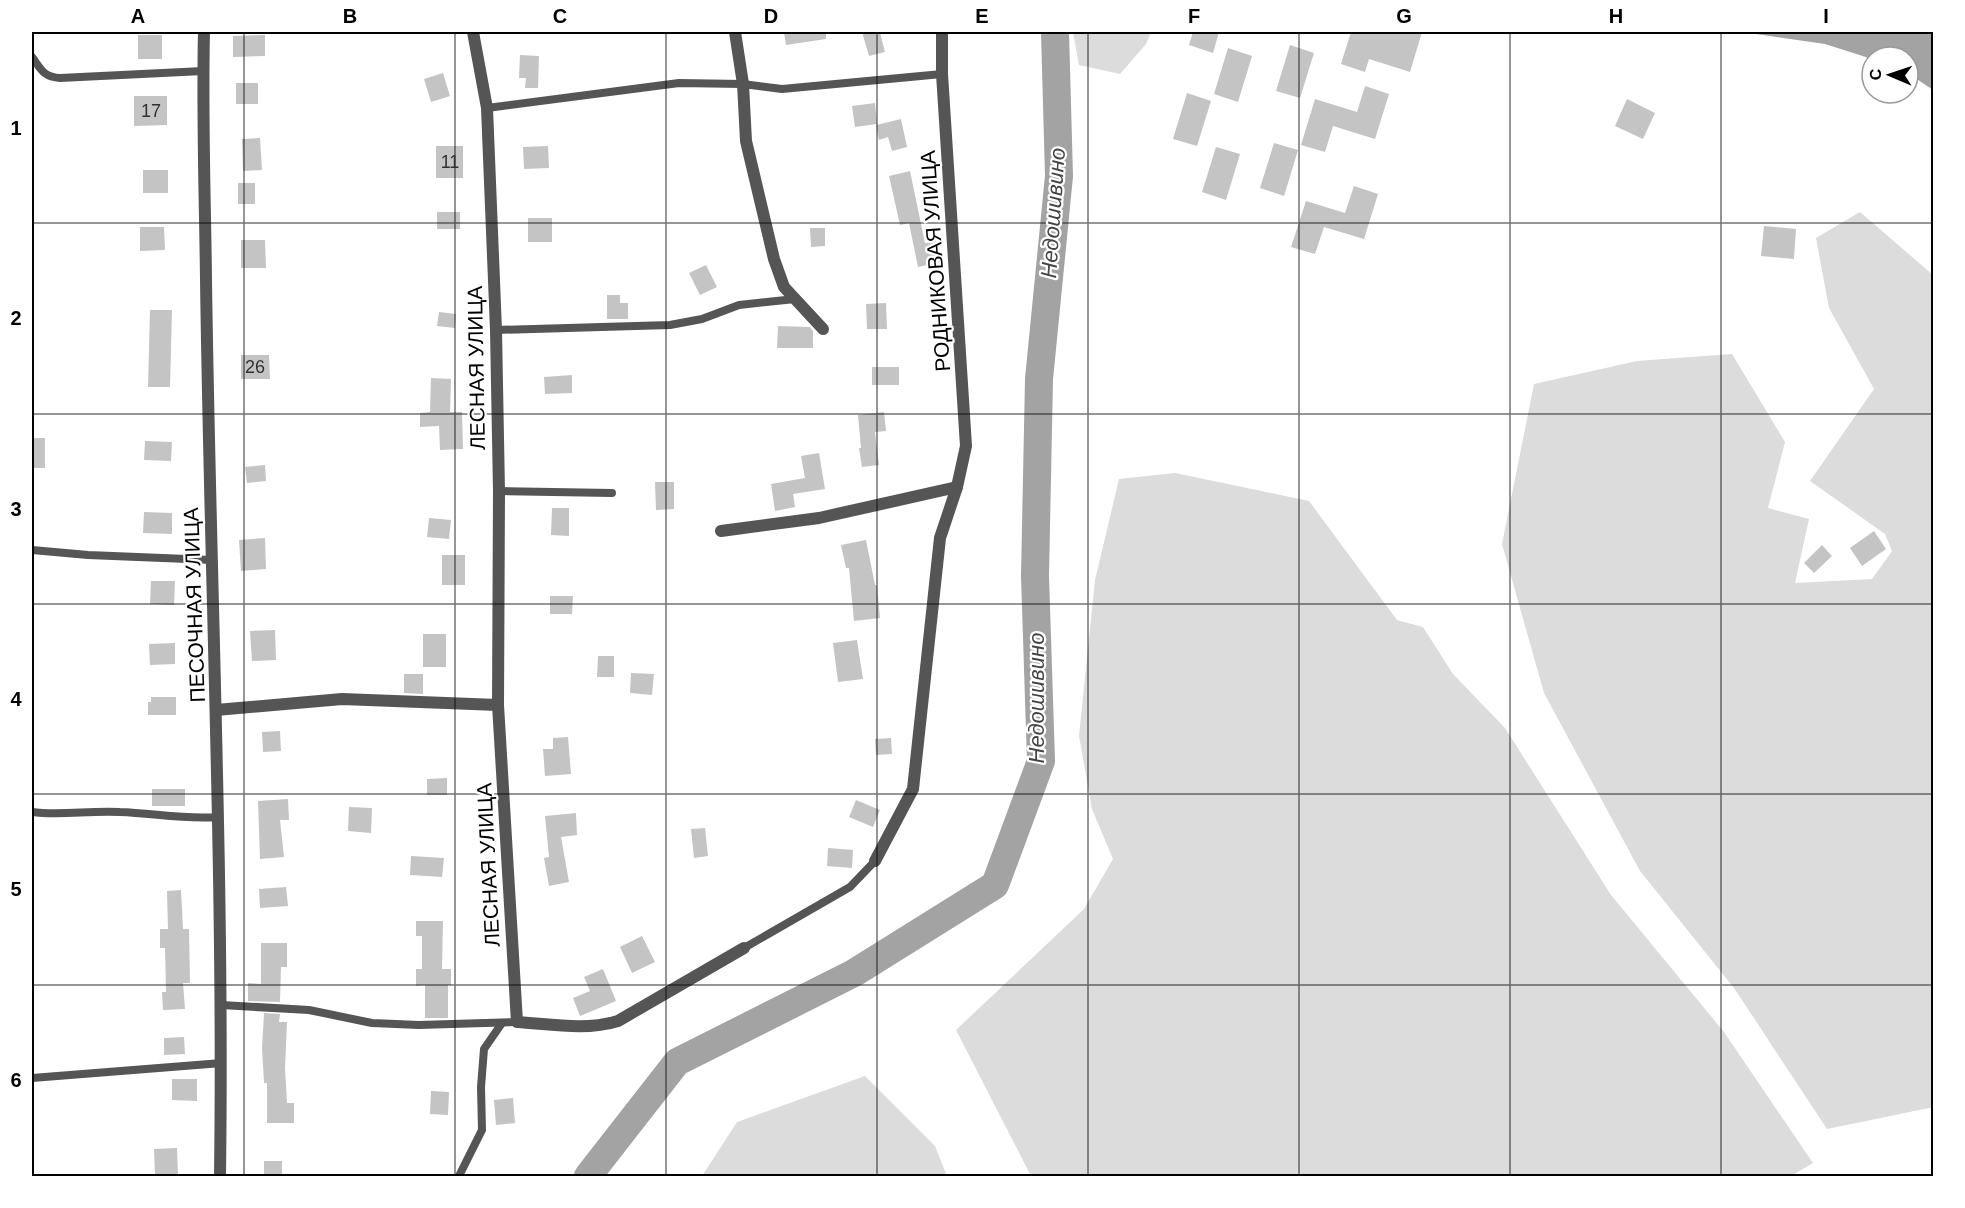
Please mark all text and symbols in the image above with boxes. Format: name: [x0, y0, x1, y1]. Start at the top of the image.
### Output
text: A: [131, 5, 145, 27]
text: B: [343, 5, 357, 27]
text: C: [553, 5, 567, 27]
text: D: [764, 5, 778, 27]
text: E: [975, 5, 989, 27]
text: F: [1188, 5, 1200, 27]
text: G: [1396, 5, 1412, 27]
text: H: [1609, 5, 1623, 27]
text: I: [1823, 5, 1829, 27]
north arrow: [1860, 45, 1920, 105]
text: С: [1867, 68, 1884, 81]
house number: 17: [141, 101, 161, 121]
text: 1: [10, 117, 22, 139]
water label: Недошивино: [1036, 147, 1070, 279]
street label: РОДНИКОВАЯ УЛИЦА: [916, 150, 954, 372]
house number: 11: [441, 152, 459, 172]
street label: ЛЕСНАЯ УЛИЦА: [463, 286, 489, 450]
text: 2: [10, 307, 22, 329]
house number: 26: [245, 357, 265, 377]
text: 3: [10, 498, 22, 520]
street label: ПЕСОЧНАЯ УЛИЦА: [179, 507, 209, 703]
water label: Недошивино: [1024, 633, 1049, 763]
text: 4: [10, 688, 22, 710]
street label: ЛЕСНАЯ УЛИЦА: [472, 782, 504, 948]
text: 5: [10, 878, 22, 900]
text: 6: [10, 1069, 22, 1091]

